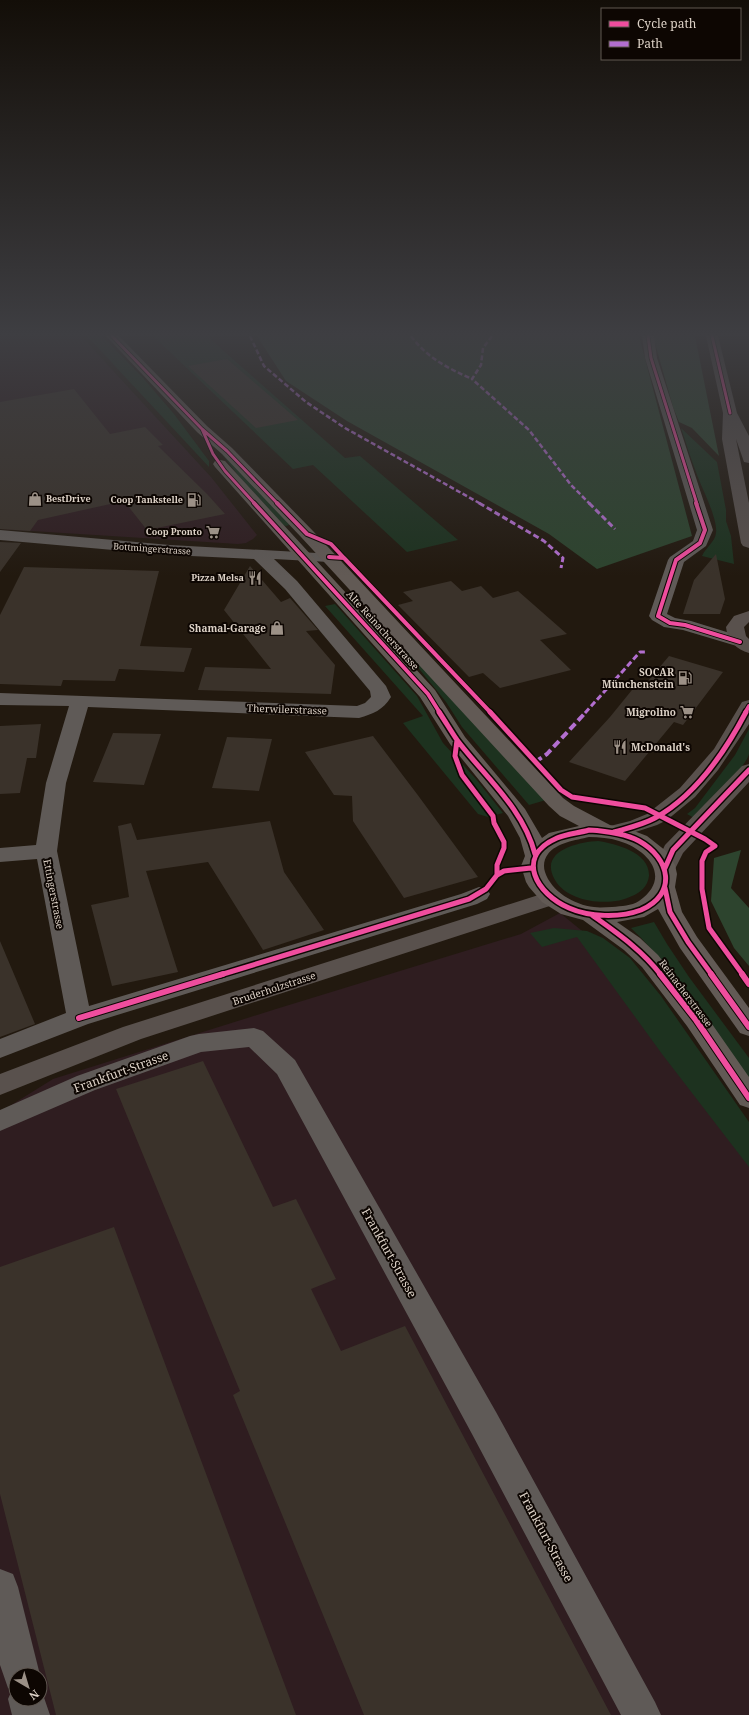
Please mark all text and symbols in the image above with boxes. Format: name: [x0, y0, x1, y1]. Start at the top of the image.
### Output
legend: [601, 8, 741, 60]
text: Cycle path: [637, 15, 697, 32]
text: Path: [637, 35, 663, 52]
shop icon: BestDrive: [27, 491, 43, 507]
place label: BestDrive: [46, 492, 91, 505]
fuel station icon: Coop Tankstelle: [186, 492, 202, 508]
place label: Coop Tankstelle: [110, 493, 183, 506]
supermarket icon: Coop Pronto: [205, 524, 221, 540]
place label: Coop Pronto: [146, 525, 202, 538]
street label: Bottmingerstrasse: [113, 539, 191, 558]
restaurant icon: Pizza Melsa: [247, 570, 263, 586]
place label: Pizza Melsa: [191, 571, 245, 584]
street label: Alte Reinacherstrasse: [343, 587, 423, 673]
shop icon: Shamal-Garage: [269, 620, 285, 636]
place label: Shamal-Garage: [189, 621, 266, 635]
place label: SOCAR Münchenstein: [602, 665, 675, 691]
fuel station icon: SOCAR Münchenstein: [677, 670, 693, 686]
street label: Therwilerstrasse: [247, 701, 327, 717]
supermarket icon: Migrolino: [679, 704, 695, 720]
place label: Migrolino: [626, 705, 676, 719]
restaurant icon: McDonald's: [612, 739, 628, 755]
place label: McDonald's: [631, 740, 690, 754]
street label: Ettingerstrasse: [40, 858, 68, 930]
street label: Reinacherstrasse: [656, 956, 716, 1030]
street label: Bruderholzstrasse: [231, 968, 317, 1008]
street label: Frankfurt-Strasse: [71, 1046, 171, 1097]
street label: Frankfurt-Strasse: [358, 1205, 421, 1301]
street label: Frankfurt-Strasse: [516, 1489, 577, 1585]
north arrow: [8, 1667, 48, 1707]
text: N: [26, 1687, 42, 1704]

